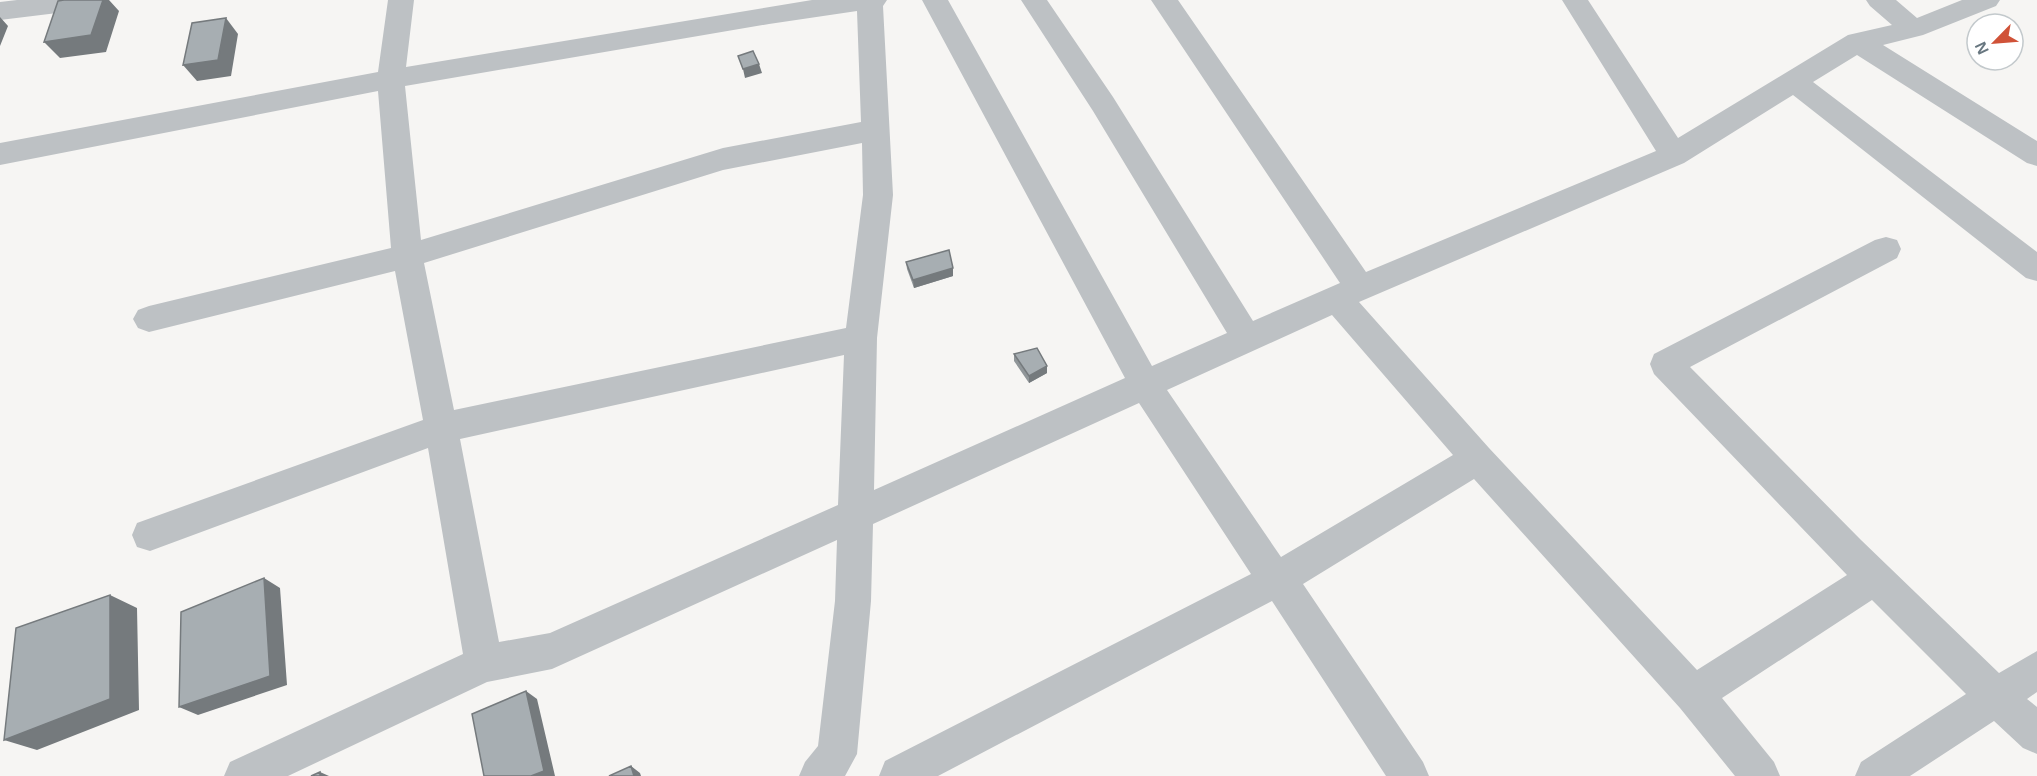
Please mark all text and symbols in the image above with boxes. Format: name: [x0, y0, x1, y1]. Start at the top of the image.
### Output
north arrow: [1965, 12, 2025, 72]
text: N: [1972, 39, 1992, 57]

